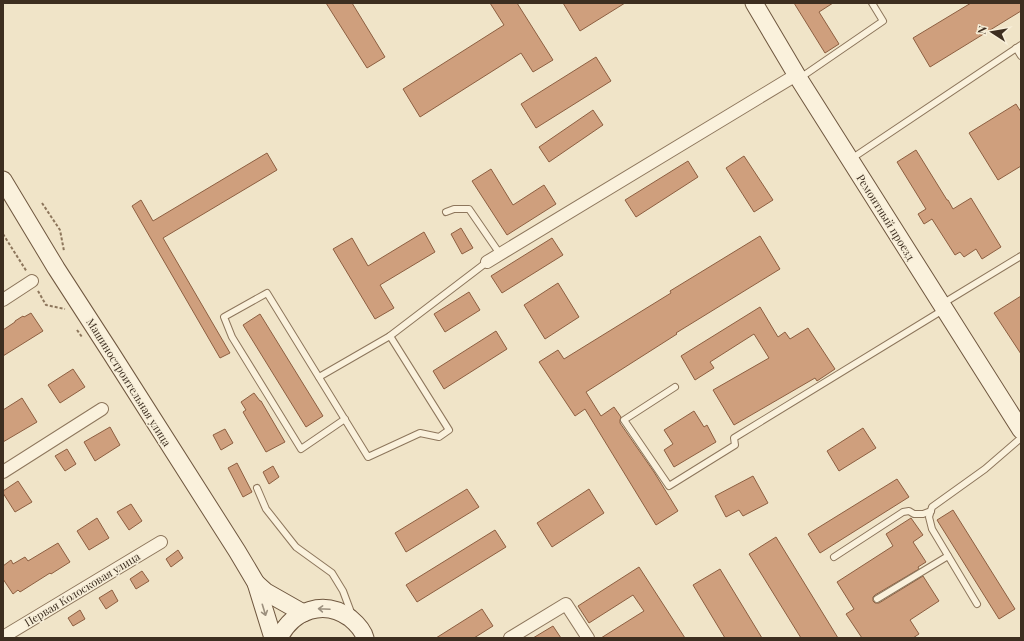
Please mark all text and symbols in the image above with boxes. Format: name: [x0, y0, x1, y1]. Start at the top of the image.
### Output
north arrow: [972, 12, 1012, 52]
text: N: [974, 24, 990, 35]
street label: Ремонтный проезд: [853, 171, 919, 263]
street label: Машиностроительная улица: [83, 315, 175, 449]
street label: Первая Колосковая улица: [21, 548, 143, 630]
one-way arrow: [261, 604, 268, 617]
one-way arrow: [318, 606, 331, 613]

